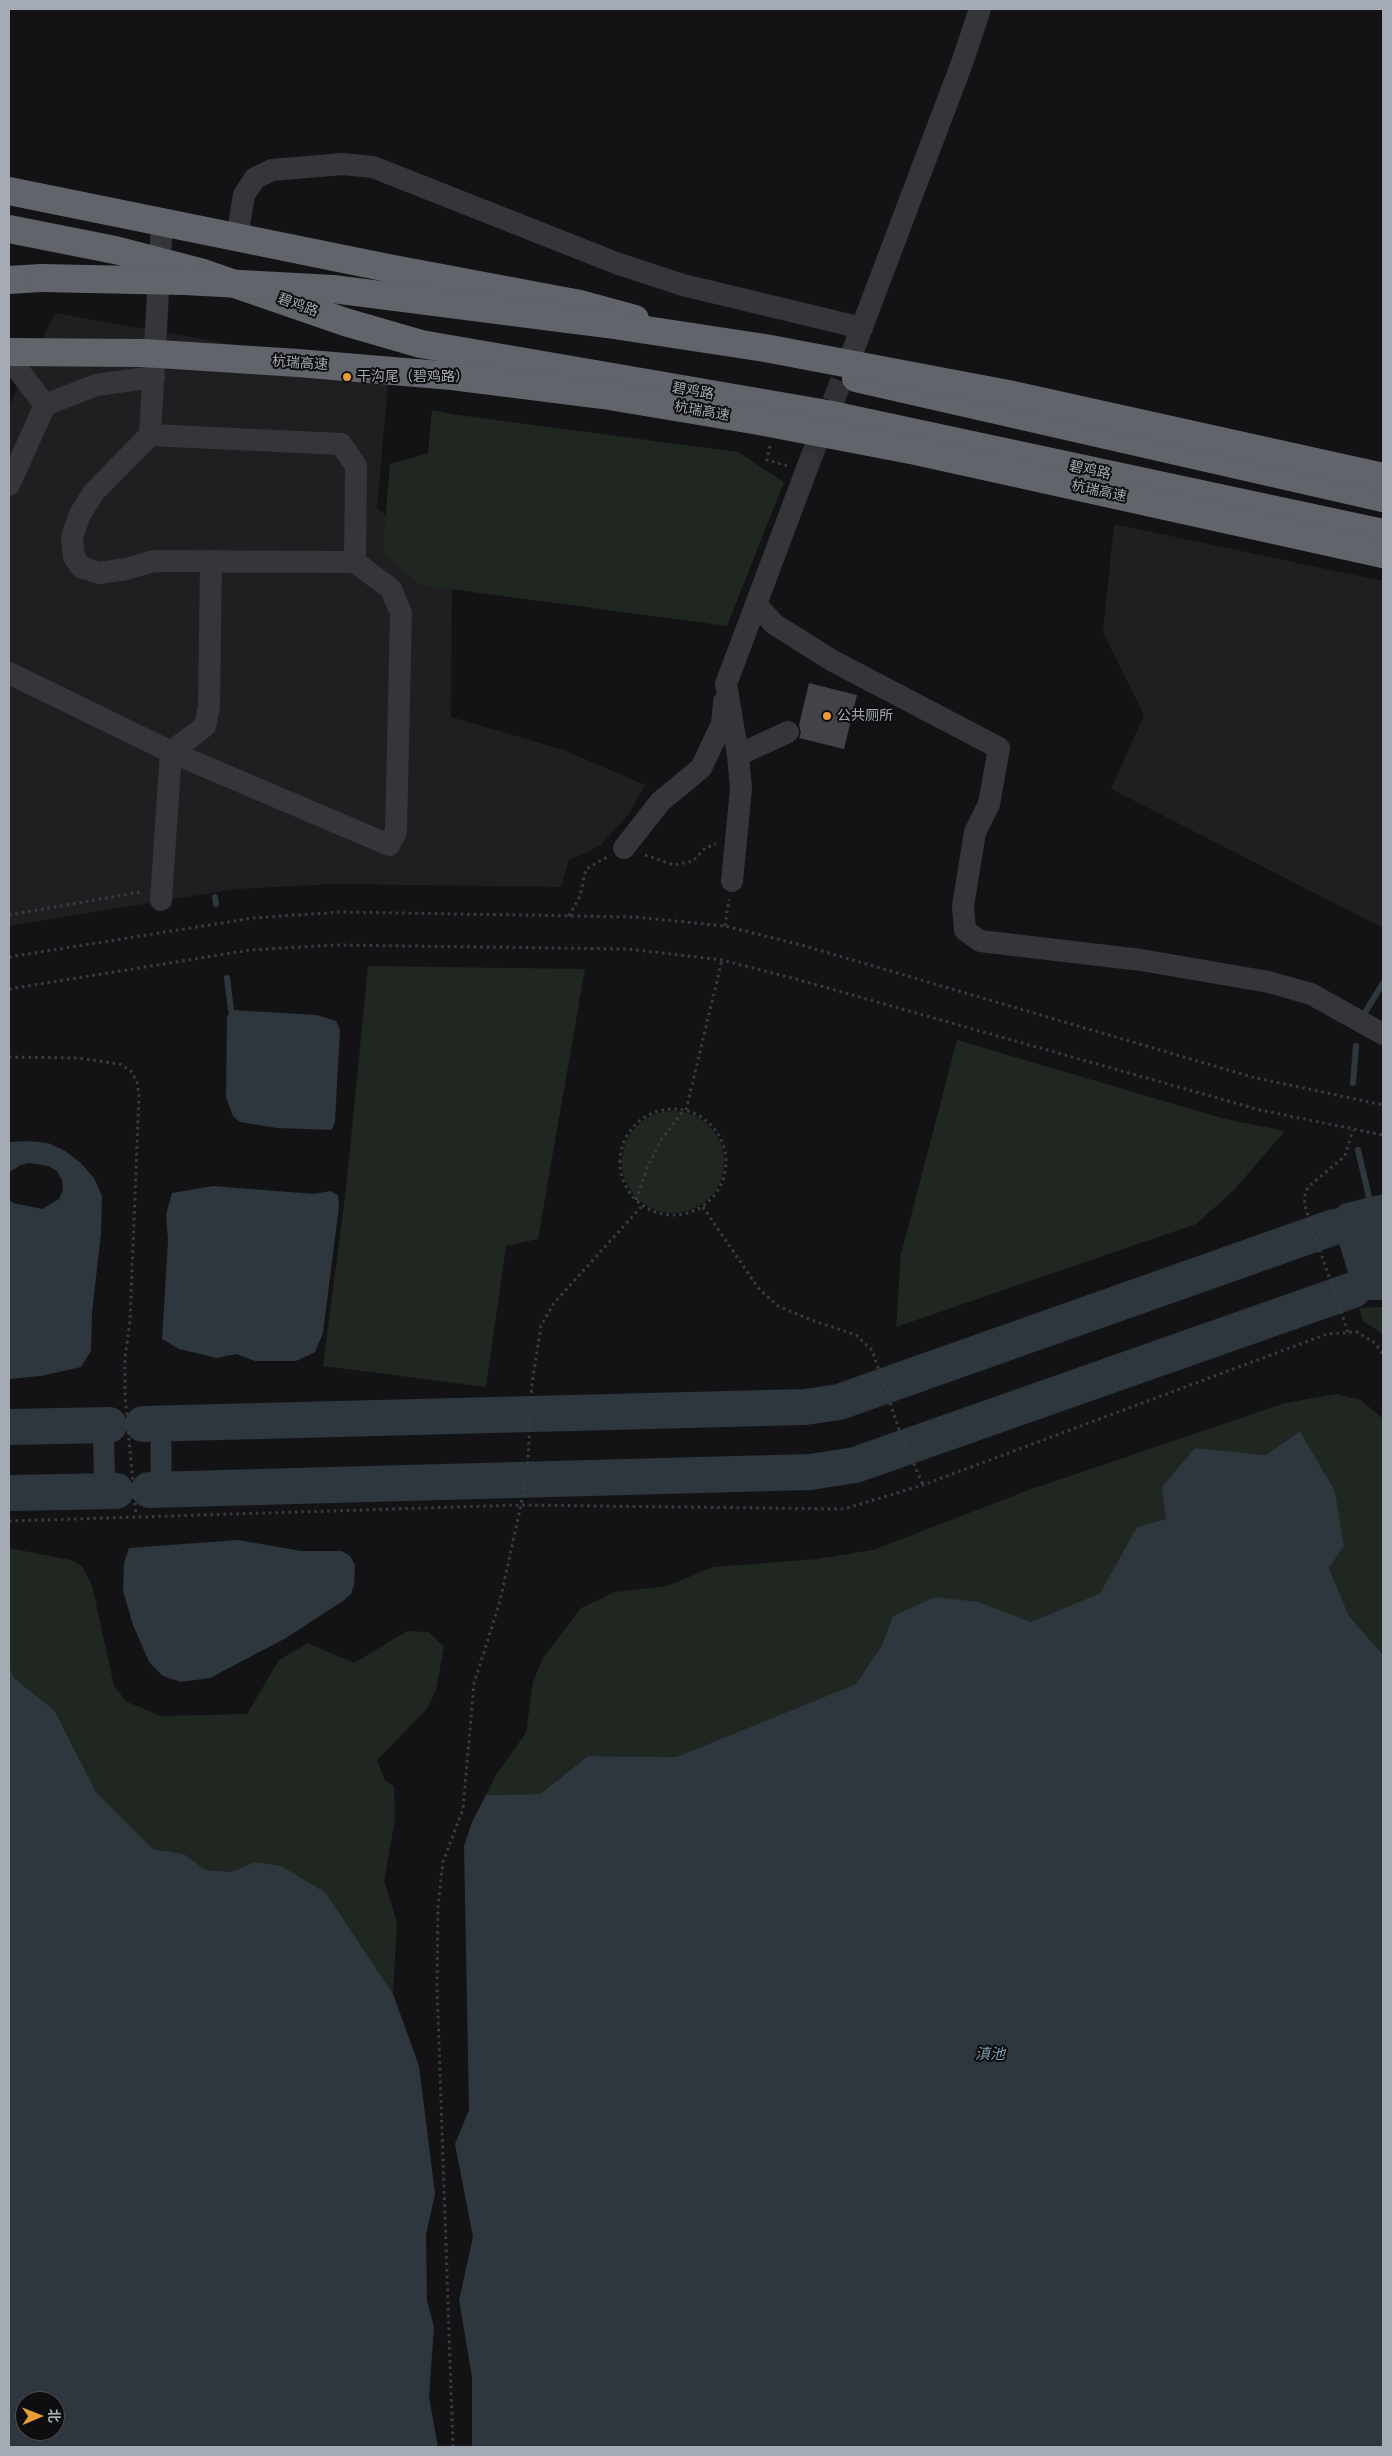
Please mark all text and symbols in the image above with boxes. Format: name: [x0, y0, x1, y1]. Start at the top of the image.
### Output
street label: 碧鸡路: [275, 290, 321, 320]
street label: 杭瑞高速: [271, 353, 329, 373]
place label: 干沟尾（碧鸡路）: [357, 369, 469, 385]
marker: 干沟尾（碧鸡路）: [341, 371, 353, 383]
street label: 碧鸡路: [671, 379, 715, 403]
street label: 杭瑞高速: [673, 398, 731, 424]
street label: 碧鸡路: [1068, 457, 1112, 483]
street label: 杭瑞高速: [1070, 477, 1128, 505]
place label: 公共厕所: [837, 708, 893, 724]
marker: 公共厕所: [821, 710, 833, 722]
water label: 滇池: [975, 2045, 1005, 2063]
north arrow: [15, 2391, 65, 2441]
text: 北: [46, 2409, 62, 2423]

